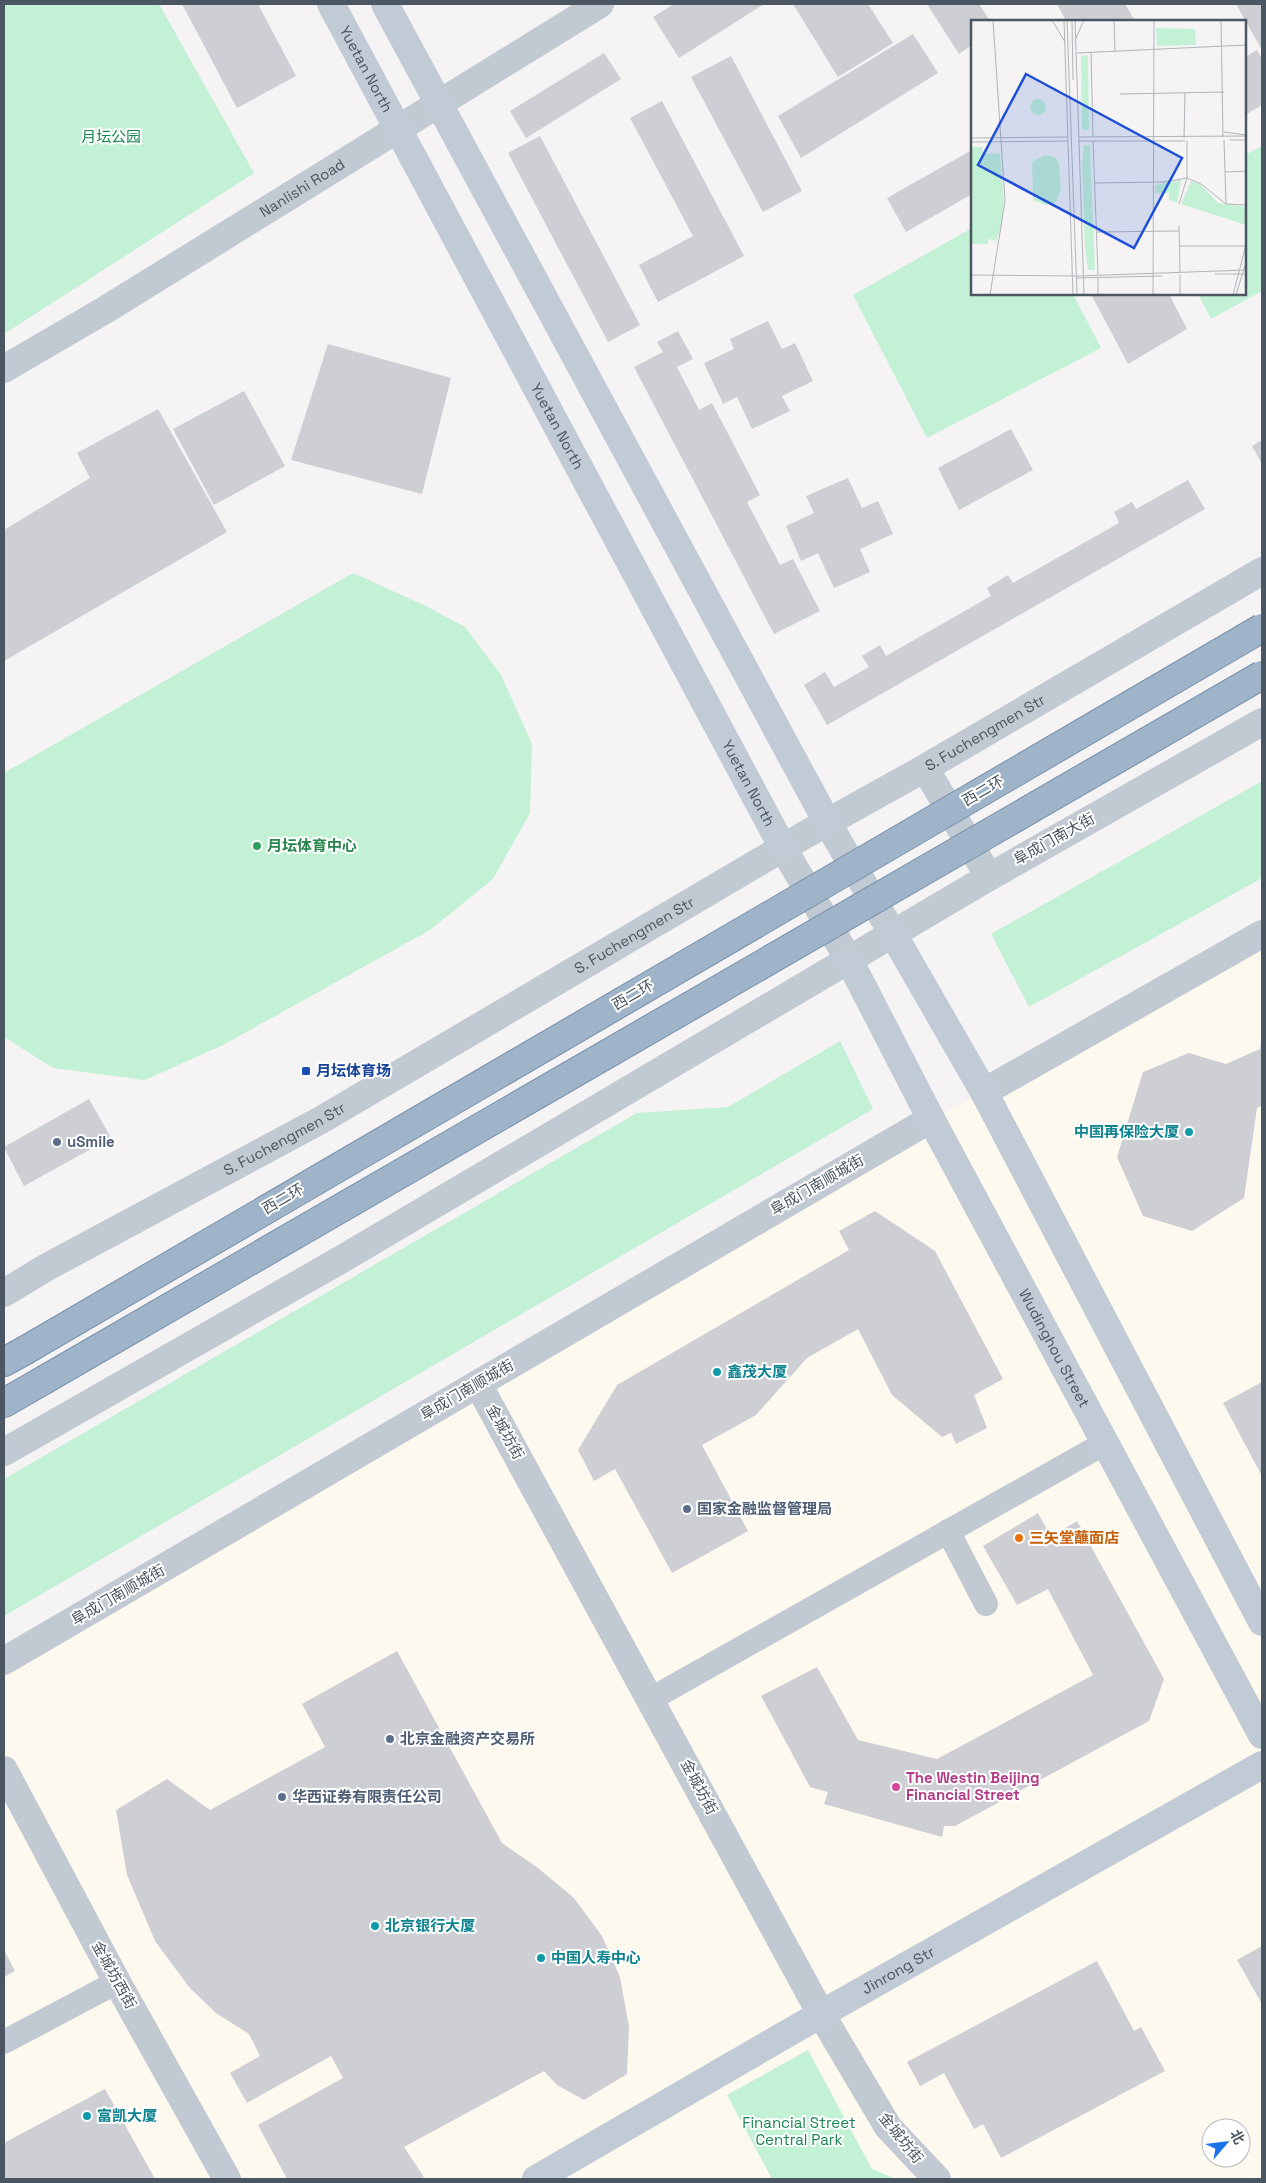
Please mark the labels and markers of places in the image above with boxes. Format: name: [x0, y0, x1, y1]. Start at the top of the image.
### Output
place label: 月坛体育中心: [267, 836, 357, 855]
marker: 月坛体育中心: [251, 840, 263, 852]
place label: 月坛体育场: [316, 1061, 391, 1080]
marker: 月坛体育场: [300, 1065, 312, 1077]
place label: 中国再保险大厦: [1074, 1122, 1179, 1141]
marker: 中国再保险大厦: [1183, 1126, 1195, 1138]
place label: uSmile: [67, 1132, 115, 1151]
marker: uSmile: [51, 1136, 63, 1148]
place label: 鑫茂大厦: [727, 1362, 787, 1381]
marker: 鑫茂大厦: [711, 1366, 723, 1378]
place label: 国家金融监督管理局: [697, 1499, 832, 1518]
marker: 国家金融监督管理局: [681, 1503, 693, 1515]
place label: 三矢堂蘸面店: [1029, 1528, 1119, 1547]
marker: 三矢堂蘸面店: [1013, 1532, 1025, 1544]
place label: 北京金融资产交易所: [400, 1729, 535, 1748]
marker: 北京金融资产交易所: [384, 1733, 396, 1745]
place label: The Westin Beijing Financial Street: [906, 1768, 1040, 1804]
marker: The Westin Beijing Financial Street: [890, 1781, 902, 1793]
place label: 华西证券有限责任公司: [292, 1787, 442, 1806]
marker: 华西证券有限责任公司: [276, 1791, 288, 1803]
place label: 北京银行大厦: [385, 1916, 475, 1935]
marker: 北京银行大厦: [369, 1920, 381, 1932]
place label: 中国人寿中心: [551, 1948, 641, 1967]
marker: 中国人寿中心: [535, 1952, 547, 1964]
place label: 富凯大厦: [97, 2106, 157, 2125]
marker: 富凯大厦: [81, 2110, 93, 2122]

